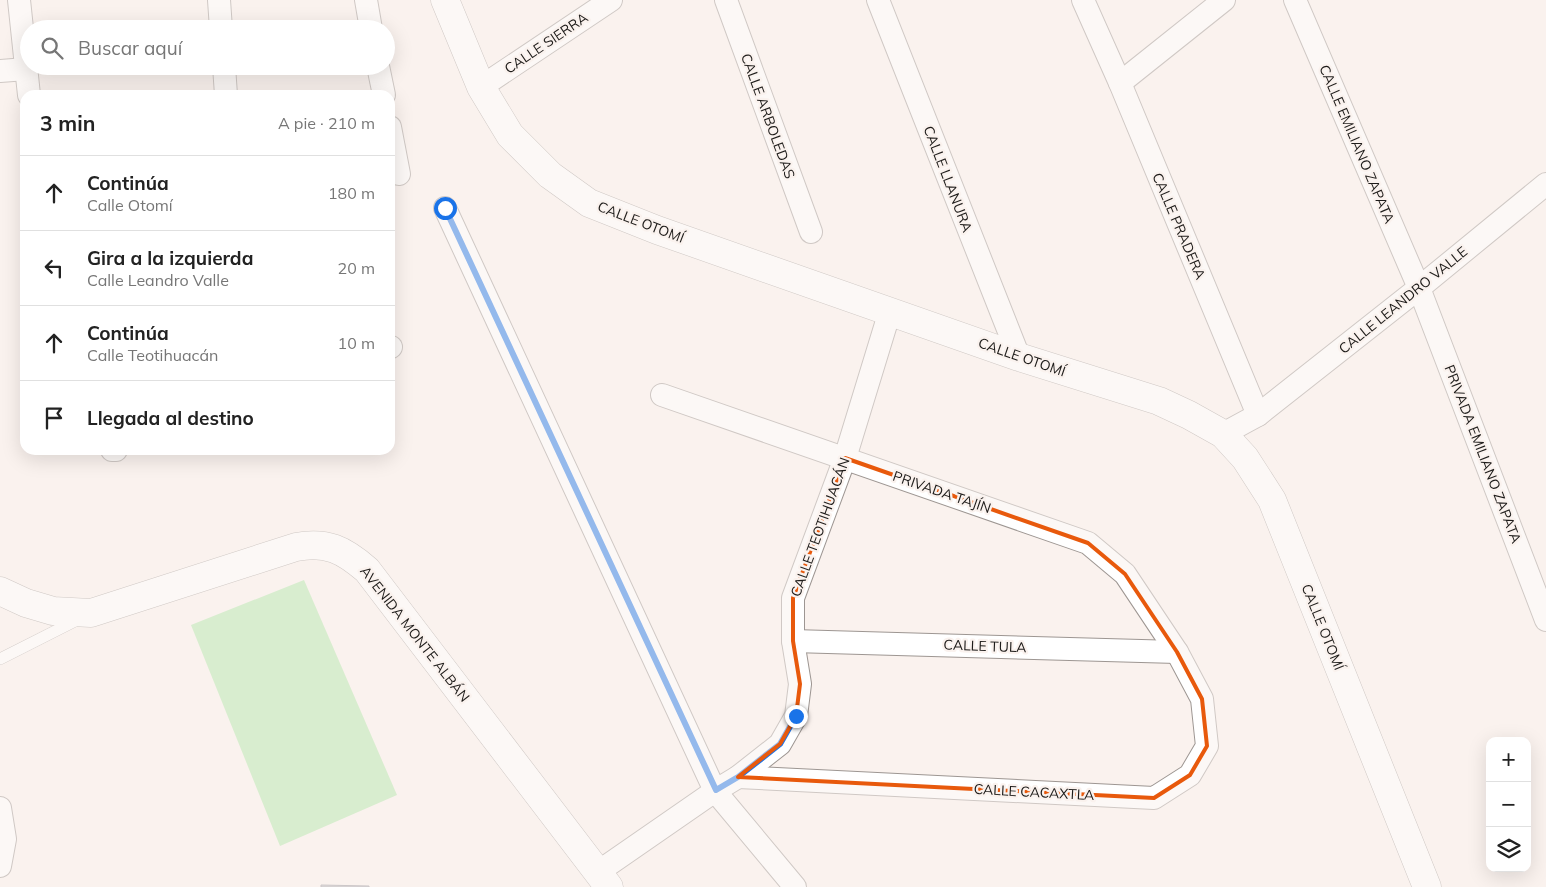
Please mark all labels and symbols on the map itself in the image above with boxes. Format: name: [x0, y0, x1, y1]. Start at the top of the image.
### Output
street label: CALLE SIERRA: [501, 8, 592, 78]
street label: CALLE ARBOLEDAS: [737, 51, 799, 181]
street label: CALLE EMILIANO ZAPATA: [1315, 62, 1399, 227]
street label: CALLE LLANURA: [919, 123, 977, 235]
street label: CALLE PRADERA: [1148, 170, 1210, 283]
route start: [434, 197, 457, 220]
street label: CALLE OTOMÍ: [595, 197, 688, 247]
street label: CALLE LEANDRO VALLE: [1335, 242, 1471, 358]
street label: CALLE OTOMÍ: [976, 334, 1069, 381]
street label: PRIVADA EMILIANO ZAPATA: [1441, 362, 1526, 546]
street label: CALLE TEOTIHUACÁN: [786, 455, 854, 599]
street label: PRIVADA TAJÍN: [891, 467, 993, 517]
street label: AVENIDA MONTE ALBÁN: [356, 562, 474, 706]
street label: CALLE OTOMÍ: [1298, 581, 1349, 674]
street label: CALLE TULA: [943, 636, 1028, 656]
route end: [785, 705, 808, 728]
street label: CALLE CACAXTLA: [973, 780, 1095, 804]

